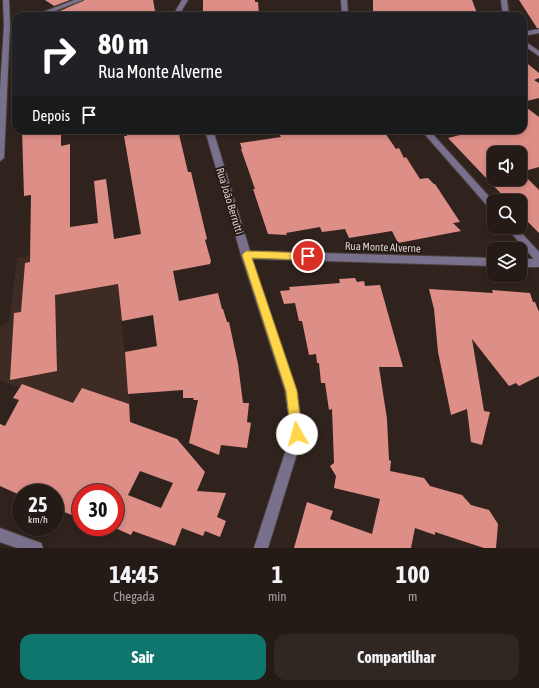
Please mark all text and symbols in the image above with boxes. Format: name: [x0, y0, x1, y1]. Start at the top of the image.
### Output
icon: right: [32, 28, 84, 80]
text: 80 m: [98, 28, 148, 60]
text: Rua Monte Alverne: [98, 61, 222, 82]
icon: arrive: [78, 104, 100, 126]
text: Depois: [32, 107, 70, 124]
map controls: [487, 146, 527, 282]
button: sound: [487, 146, 527, 186]
street label: Rua João Berrutti: [214, 166, 246, 236]
button: search: [487, 194, 527, 234]
pin: [291, 239, 325, 273]
street label: Rua Monte Alverne: [345, 240, 421, 254]
button: layers: [487, 242, 527, 282]
icon: arrive: [297, 245, 319, 267]
position arrow: [276, 413, 318, 455]
speed limit sign: 30: [72, 484, 124, 536]
text: 25: [29, 493, 47, 516]
text: km/h: [28, 514, 48, 525]
text: 14:45: [109, 561, 159, 588]
text: 1: [272, 561, 283, 588]
text: 100: [396, 561, 430, 588]
text: Chegada: [113, 589, 155, 604]
text: min: [268, 589, 287, 604]
text: m: [408, 589, 417, 604]
button: Sair: [20, 634, 266, 680]
button: Compartilhar: [274, 634, 519, 680]

